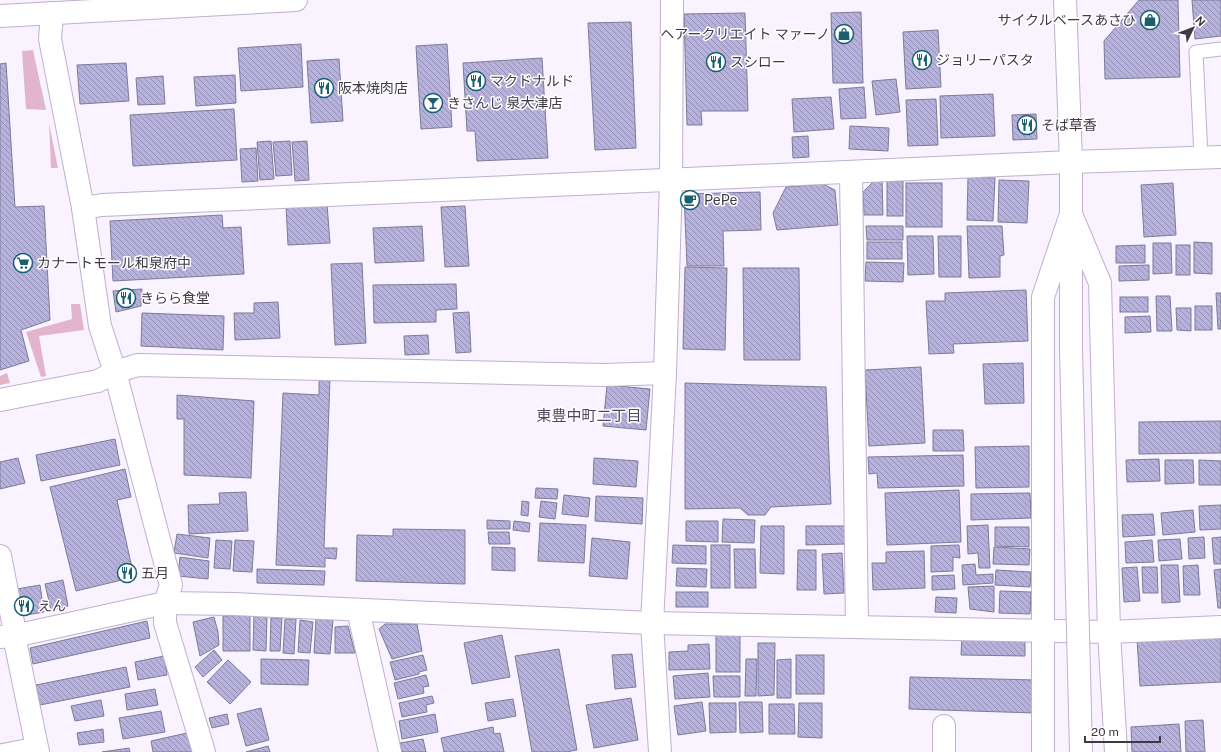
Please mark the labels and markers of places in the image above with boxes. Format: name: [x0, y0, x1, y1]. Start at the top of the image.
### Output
shop icon: サイクルベースあさひ: [1139, 9, 1161, 31]
place label: サイクルベースあさひ: [997, 12, 1136, 28]
shop icon: ヘアークリエイト マァーノ: [833, 23, 855, 45]
place label: ヘアークリエイト マァーノ: [660, 26, 830, 42]
restaurant icon: ジョリーパスタ: [911, 49, 933, 71]
restaurant icon: スシロー: [705, 51, 727, 73]
place label: ジョリーパスタ: [936, 52, 1034, 68]
place label: スシロー: [730, 54, 786, 70]
restaurant icon: マクドナルド: [465, 70, 487, 92]
place label: マクドナルド: [490, 73, 574, 89]
restaurant icon: 阪本焼肉店: [313, 77, 335, 99]
place label: 阪本焼肉店: [338, 80, 408, 96]
bar icon: きさんじ 泉大津店: [422, 92, 444, 114]
place label: きさんじ 泉大津店: [447, 95, 562, 111]
restaurant icon: そば草香: [1016, 114, 1038, 136]
place label: そば草香: [1041, 117, 1097, 133]
cafe icon: PePe: [679, 189, 701, 211]
place label: PePe: [704, 192, 737, 208]
supermarket icon: カナートモール和泉府中: [12, 252, 34, 274]
place label: カナートモール和泉府中: [37, 255, 191, 271]
restaurant icon: きらら食堂: [115, 287, 137, 309]
place label: きらら食堂: [140, 290, 210, 306]
restaurant icon: 五月: [116, 562, 138, 584]
place label: 五月: [141, 565, 169, 581]
restaurant icon: えん: [13, 595, 35, 617]
place label: えん: [38, 598, 66, 614]

